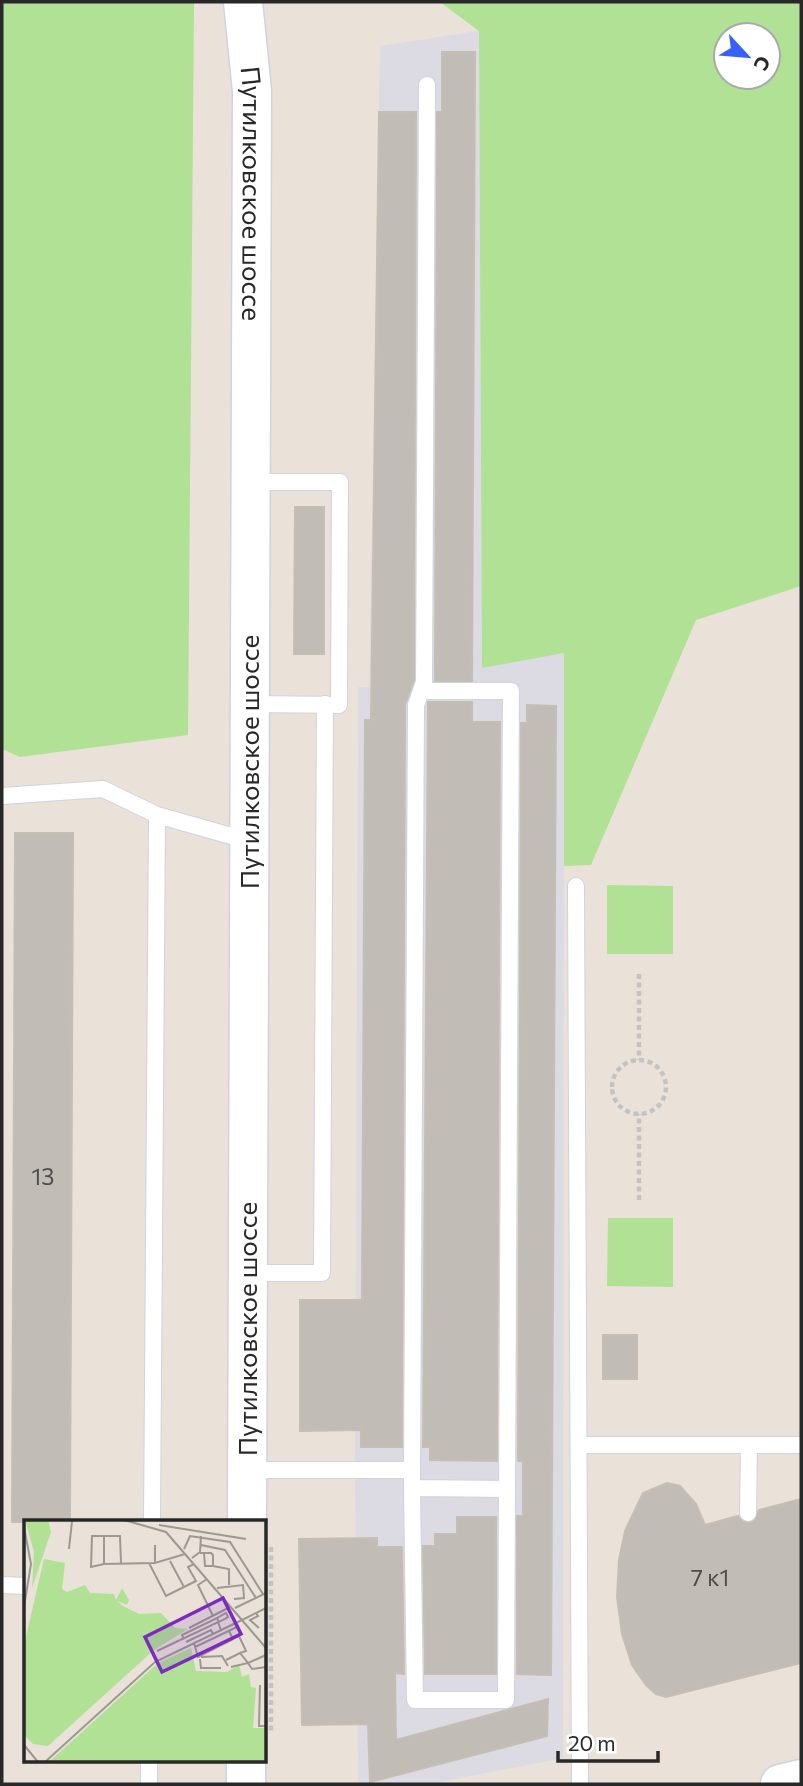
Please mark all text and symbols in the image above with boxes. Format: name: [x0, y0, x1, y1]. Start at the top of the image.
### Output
north arrow: [712, 21, 782, 91]
text: С: [750, 53, 776, 75]
street label: Путилковское шоссе: [236, 65, 269, 321]
street label: Путилковское шоссе: [233, 635, 264, 889]
house number: 13: [32, 1162, 54, 1190]
street label: Путилковское шоссе: [231, 1202, 262, 1456]
inset map: [24, 1520, 266, 1762]
house number: 7 к1: [691, 1563, 729, 1591]
scale bar: [558, 1720, 658, 1764]
text: 20 m: [568, 1730, 616, 1755]

